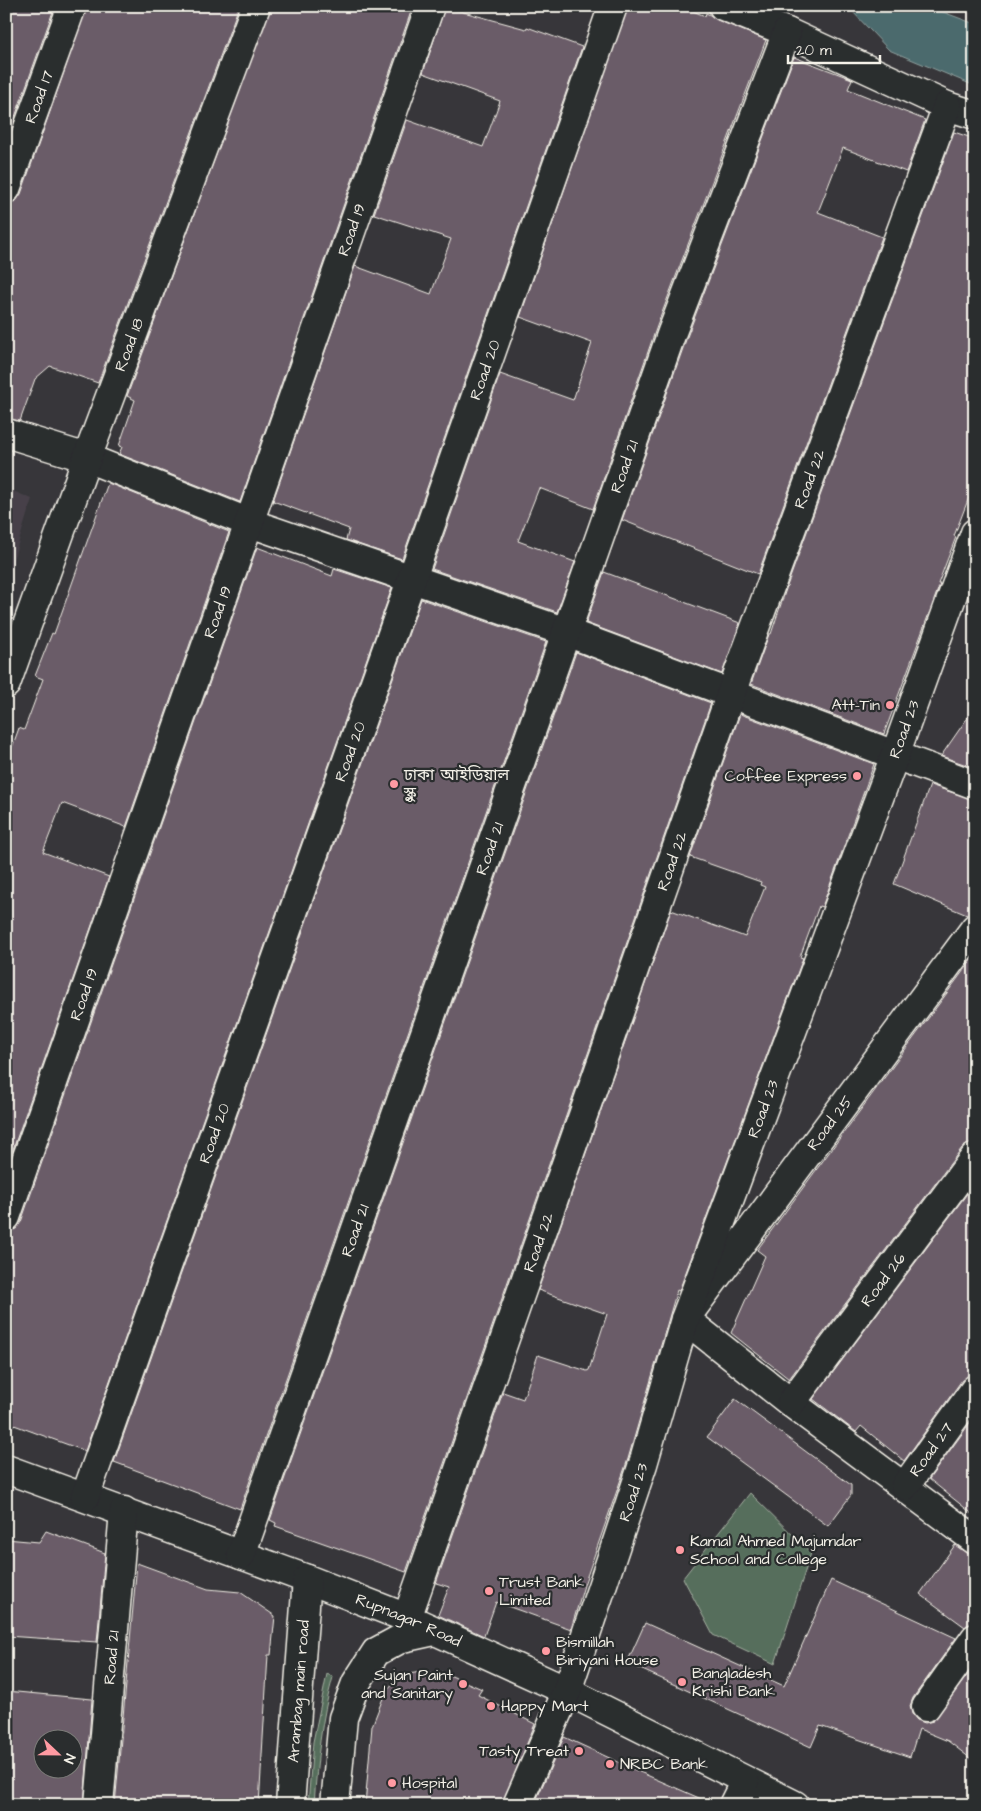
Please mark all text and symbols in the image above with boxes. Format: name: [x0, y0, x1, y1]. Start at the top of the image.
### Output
scale bar: [788, 32, 881, 64]
text: 20 m: [796, 40, 832, 61]
street label: Road 17: [20, 67, 59, 126]
street label: Road 19: [332, 200, 371, 259]
street label: Road 18: [109, 315, 149, 375]
street label: Road 20: [464, 337, 506, 403]
street label: Road 21: [605, 437, 644, 496]
street label: Road 22: [789, 446, 831, 512]
street label: Road 19: [198, 583, 237, 641]
place label: Att-Tin: [831, 694, 880, 716]
street label: Road 23: [884, 697, 925, 761]
marker: Att-Tin: [884, 699, 896, 711]
street label: Road 20: [329, 719, 371, 785]
place label: ঢাকা আইডিয়াল স্কুল: [403, 764, 510, 804]
place label: Coffee Express: [725, 765, 847, 787]
marker: Coffee Express: [851, 770, 863, 782]
marker: ঢাকা আইডিয়াল স্কুল: [388, 778, 400, 790]
street label: Road 21: [471, 819, 509, 878]
street label: Road 22: [652, 828, 693, 894]
street label: Road 19: [65, 965, 103, 1024]
street label: Road 23: [742, 1077, 784, 1141]
street label: Road 25: [802, 1090, 858, 1155]
street label: Road 20: [194, 1100, 235, 1166]
street label: Road 21: [336, 1201, 375, 1260]
street label: Road 22: [518, 1210, 559, 1275]
street label: Road 26: [856, 1248, 911, 1311]
street label: Road 27: [904, 1418, 959, 1481]
street label: Road 23: [613, 1460, 654, 1524]
place label: Kamal Ahmed Majumdar School and College: [690, 1530, 861, 1571]
marker: Kamal Ahmed Majumdar School and College: [674, 1544, 686, 1556]
place label: Trust Bank Limited: [499, 1571, 584, 1611]
marker: Trust Bank Limited: [483, 1585, 495, 1597]
street label: Rupnagar Road: [352, 1588, 465, 1652]
street label: Arambag main road: [282, 1619, 315, 1763]
street label: Road 21: [98, 1630, 125, 1686]
place label: Bismillah Biriyani House: [556, 1631, 659, 1672]
marker: Bismillah Biriyani House: [540, 1645, 552, 1657]
place label: Bangladesh Krishi Bank: [692, 1662, 775, 1702]
place label: Sujan Paint and Sanitary: [361, 1664, 454, 1705]
marker: Bangladesh Krishi Bank: [676, 1676, 688, 1688]
marker: Sujan Paint and Sanitary: [457, 1678, 469, 1690]
place label: Happy Mart: [501, 1695, 589, 1718]
marker: Happy Mart: [485, 1700, 497, 1712]
north arrow: [32, 1728, 82, 1778]
place label: Tasty Treat: [479, 1740, 570, 1763]
marker: Tasty Treat: [573, 1745, 585, 1757]
text: N: [58, 1751, 80, 1767]
place label: NRBC Bank: [620, 1753, 708, 1775]
marker: NRBC Bank: [604, 1758, 616, 1770]
place label: Hospital: [402, 1772, 457, 1794]
marker: Hospital: [386, 1777, 398, 1789]

